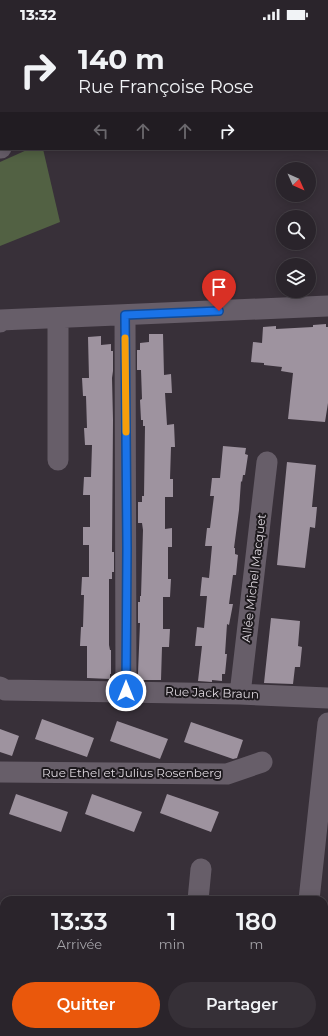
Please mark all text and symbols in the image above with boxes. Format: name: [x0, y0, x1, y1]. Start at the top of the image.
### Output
text: 13:32: [20, 5, 56, 24]
text: 140 m: [78, 42, 165, 76]
icon: right: [12, 44, 64, 96]
text: Rue Françoise Rose: [78, 76, 254, 98]
icon: left: [90, 120, 112, 142]
icon: ahead: [132, 120, 154, 142]
icon: ahead: [174, 120, 196, 142]
icon: right: [216, 120, 238, 142]
north arrow: [276, 162, 316, 202]
map controls: [276, 162, 316, 298]
button: search: [276, 210, 316, 250]
button: layers: [276, 258, 316, 298]
pin: [202, 270, 236, 311]
icon: arrive: [208, 276, 230, 298]
street label: Allée Michel Macquet: [238, 513, 269, 643]
position arrow: [105, 670, 147, 712]
street label: Rue Jack Braun: [165, 683, 259, 702]
street label: Rue Ethel et Julius Rosenberg: [42, 765, 222, 780]
text: 13:33: [51, 907, 108, 936]
text: 1: [167, 907, 176, 936]
text: 180: [236, 907, 277, 936]
text: Arrivée: [57, 936, 102, 952]
text: min: [159, 936, 185, 952]
text: m: [250, 936, 263, 952]
button: Quitter: [12, 982, 160, 1028]
button: Partager: [168, 982, 316, 1028]

